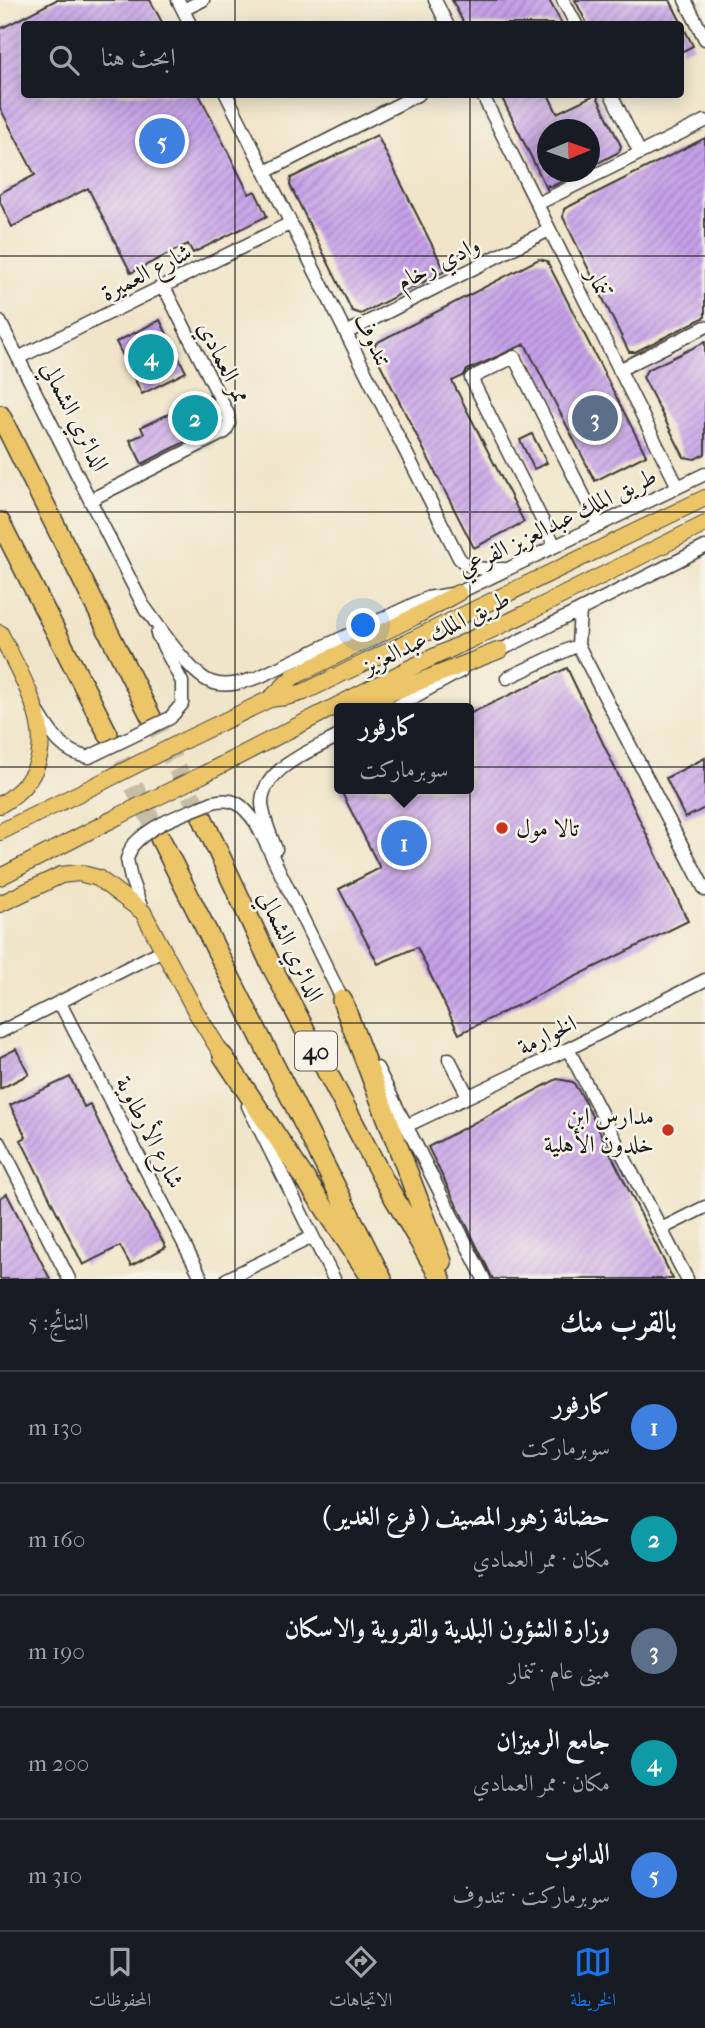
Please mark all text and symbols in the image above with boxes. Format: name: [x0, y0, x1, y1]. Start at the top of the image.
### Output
search box: [21, 21, 684, 98]
icon: search: [45, 41, 83, 79]
text: ابحث هنا: [101, 42, 176, 73]
pin: 5: [139, 115, 185, 167]
north arrow: [537, 119, 600, 182]
street label: وادي رخام: [392, 230, 487, 302]
street label: شارع العميرة: [96, 237, 199, 312]
street label: تنمار: [580, 262, 618, 301]
street label: تندوف: [348, 309, 398, 371]
street label: ممر العمادي: [188, 316, 256, 410]
pin: 4: [128, 331, 174, 383]
street label: الدائري الشمالي: [31, 356, 115, 478]
pin: 2: [172, 392, 218, 444]
pin: 3: [572, 392, 618, 444]
street label: طريق الملك عبدالعزيز الفرعي: [453, 462, 663, 587]
street label: طريق الملك عبدالعزيز: [355, 584, 515, 682]
your location: [346, 608, 380, 642]
popup: [334, 703, 474, 794]
text: كارفور: [359, 711, 417, 742]
text: سوبرماركت: [359, 756, 449, 783]
place label: تالا مول: [516, 814, 579, 843]
pin: 1: [381, 817, 427, 869]
marker: تالا مول: [494, 820, 510, 836]
street label: الدائري الشمالي: [248, 886, 330, 1008]
street label: الخوارمة: [513, 1009, 581, 1062]
road number: 40: [295, 1032, 337, 1070]
street label: شارع الأرطاوية: [104, 1070, 192, 1196]
place label: مدارس ابن خلدون الأهلية: [544, 1102, 654, 1158]
marker: مدارس ابن خلدون الأهلية: [660, 1122, 676, 1138]
text: بالقرب منك: [560, 1305, 677, 1340]
text: النتائج: 5: [28, 1309, 89, 1336]
text: كارفور: [552, 1389, 610, 1420]
text: 130 m: [28, 1414, 82, 1441]
text: 1: [650, 1414, 658, 1441]
text: سوبرماركت: [521, 1434, 610, 1461]
text: حضانة زهور المصيف ( فرع الغدير ): [323, 1501, 610, 1532]
text: 160 m: [28, 1526, 85, 1553]
text: 2: [648, 1526, 660, 1553]
text: مكان · ممر العمادي: [472, 1546, 610, 1573]
text: وزارة الشؤون البلدية والقروية والاسكان: [285, 1613, 610, 1644]
text: 190 m: [28, 1638, 85, 1665]
text: 3: [649, 1638, 659, 1665]
text: مبنى عام · تنمار: [508, 1658, 610, 1685]
text: جامع الرميزان: [496, 1725, 610, 1756]
text: 200 m: [28, 1750, 89, 1777]
text: 4: [647, 1750, 661, 1777]
text: مكان · ممر العمادي: [472, 1770, 610, 1797]
text: الدانوب: [544, 1837, 610, 1868]
text: 310 m: [28, 1862, 82, 1889]
text: 5: [649, 1862, 659, 1889]
text: سوبرماركت · تندوف: [452, 1882, 610, 1909]
tab: المحفوظات: [89, 1943, 151, 2018]
tab: الاتجاهات: [329, 1943, 392, 2018]
tab: الخريطة: [570, 1943, 616, 2018]

